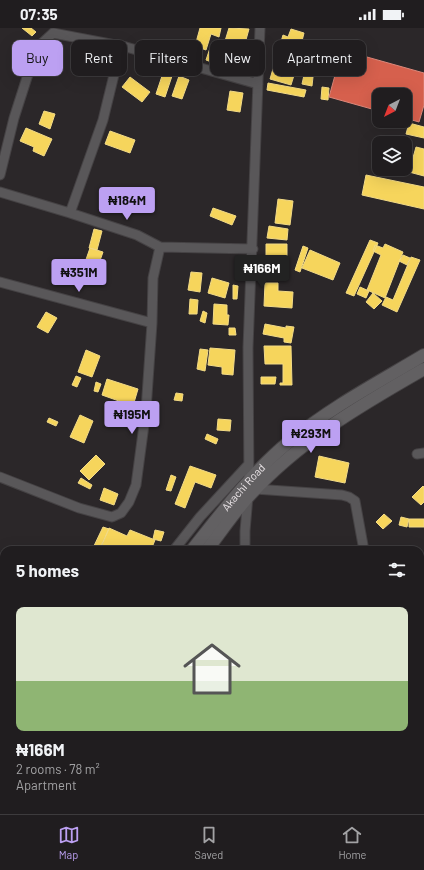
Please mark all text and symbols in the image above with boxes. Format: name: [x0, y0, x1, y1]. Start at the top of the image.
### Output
text: 07:35: [20, 5, 58, 23]
chip: Buy: [12, 40, 63, 76]
chip: Rent: [71, 40, 127, 76]
chip: Filters: [135, 40, 202, 76]
chip: New: [210, 40, 265, 76]
chip: Apartment: [273, 40, 366, 76]
north arrow: [372, 88, 412, 128]
map controls: [372, 88, 412, 176]
button: layers: [372, 136, 412, 176]
pin: ₦184M: [99, 187, 155, 221]
text: ₦184M: [108, 192, 146, 208]
pin: ₦166M: [234, 255, 290, 289]
pin: ₦351M: [51, 259, 107, 293]
text: ₦166M: [243, 260, 281, 276]
text: ₦351M: [60, 264, 98, 280]
pin: ₦195M: [104, 401, 160, 435]
text: ₦195M: [113, 406, 151, 422]
pin: ₦293M: [283, 420, 339, 454]
text: ₦293M: [291, 425, 331, 441]
street label: Akachi Road: [219, 461, 267, 513]
icon: filters: [386, 559, 408, 581]
text: 5 homes: [16, 560, 79, 580]
icon: home: [176, 633, 248, 705]
text: ₦166M: [16, 739, 65, 759]
text: 2 rooms · 78 m²: [16, 761, 100, 777]
text: Apartment: [16, 777, 77, 793]
tab: Map: [58, 824, 80, 861]
tab: Saved: [195, 824, 223, 861]
tab: Home: [338, 824, 366, 861]

